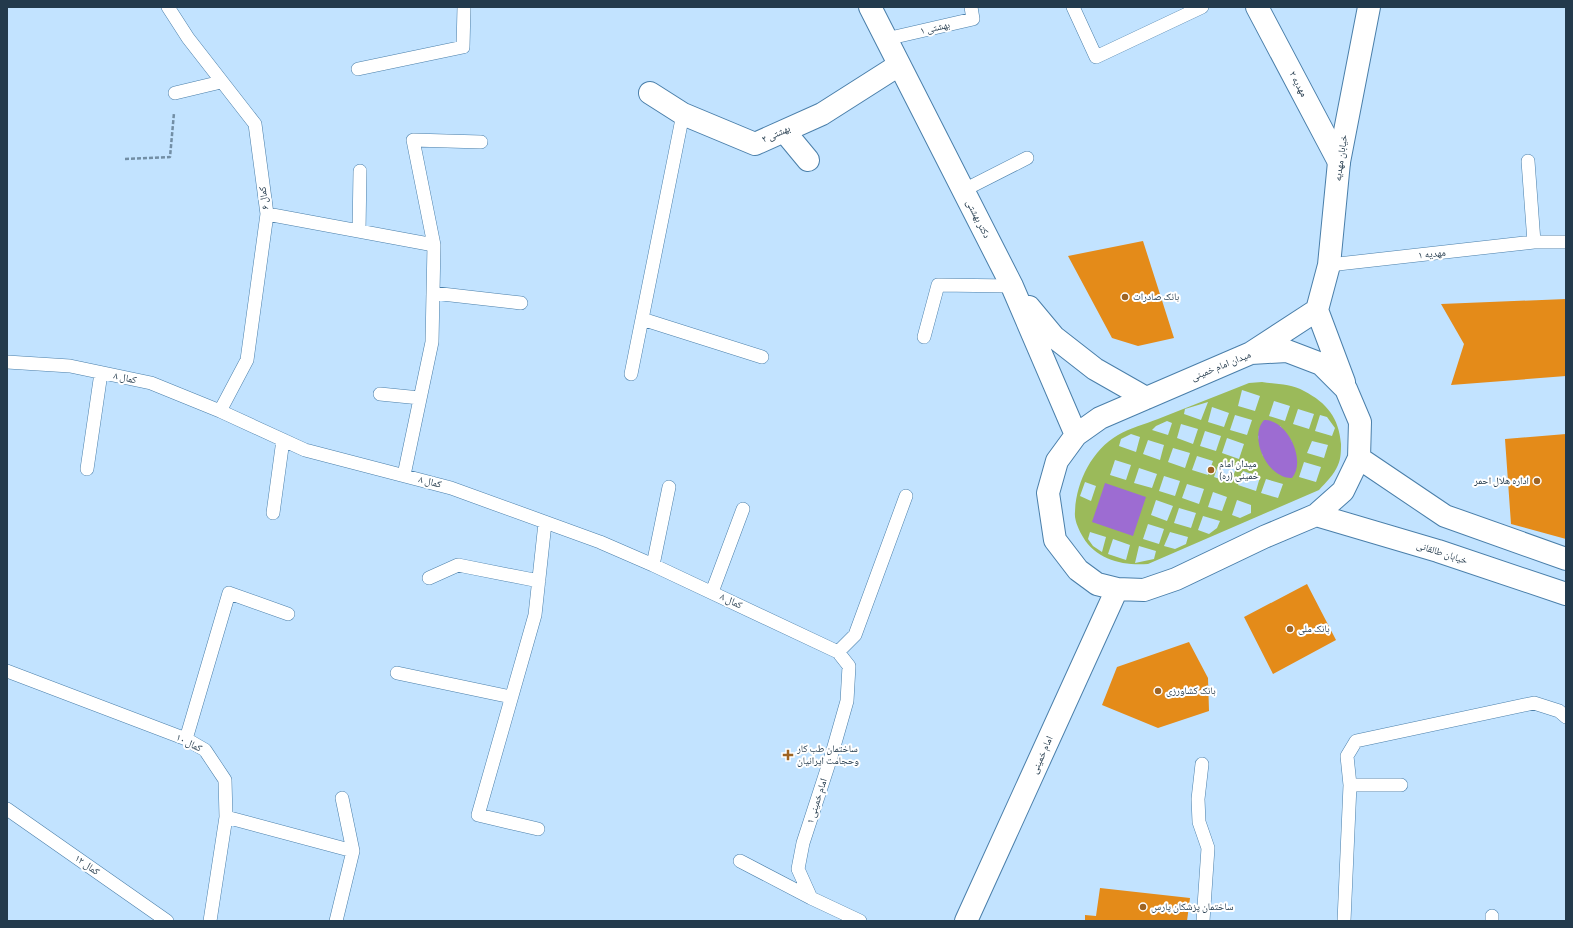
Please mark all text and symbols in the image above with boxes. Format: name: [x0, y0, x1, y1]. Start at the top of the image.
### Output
street label: بهشتی ۱: [919, 18, 952, 38]
street label: مهدیه ۲: [1285, 69, 1311, 100]
street label: بهشتی ۲: [759, 121, 793, 147]
street label: خیابان مهدیه: [1331, 133, 1351, 182]
street label: کمال ۶: [256, 186, 272, 210]
street label: دکتر بهشتی: [962, 197, 994, 241]
street label: مهدیه ۱: [1418, 246, 1447, 262]
place label: بانک صادرات: [1133, 290, 1180, 304]
marker: بانک صادرات: [1120, 292, 1130, 302]
street label: میدان امام خمینی: [1189, 347, 1253, 384]
street label: کمال ۸: [112, 369, 138, 387]
place label: میدان امام خمینی (ره): [1219, 457, 1260, 483]
marker: میدان امام خمینی (ره): [1206, 465, 1216, 475]
street label: کمال ۸: [417, 472, 443, 492]
place label: اداره هلال احمر: [1473, 474, 1529, 488]
marker: اداره هلال احمر: [1532, 476, 1542, 486]
street label: خیابان طالقانی: [1415, 538, 1470, 568]
street label: کمال ۸: [717, 590, 745, 612]
place label: بانک ملی: [1298, 622, 1330, 636]
marker: بانک ملی: [1285, 624, 1295, 634]
place label: بانک کشاورزی: [1166, 684, 1216, 698]
marker: بانک کشاورزی: [1153, 686, 1163, 696]
street label: کمال ۱۰: [173, 730, 205, 756]
street label: امام خمینی: [1027, 734, 1057, 776]
place label: ساختمان طب کار و‌حجامت ایرانیان: [796, 742, 859, 768]
marker: ساختمان طب کار و‌حجامت ایرانیان: [782, 749, 794, 761]
street label: امام خمینی ۱: [803, 777, 831, 825]
street label: کمال ۱۲: [72, 851, 102, 879]
place label: ساختمان پزشکان پارس: [1151, 900, 1234, 914]
marker: ساختمان پزشکان پارس: [1138, 902, 1148, 912]

